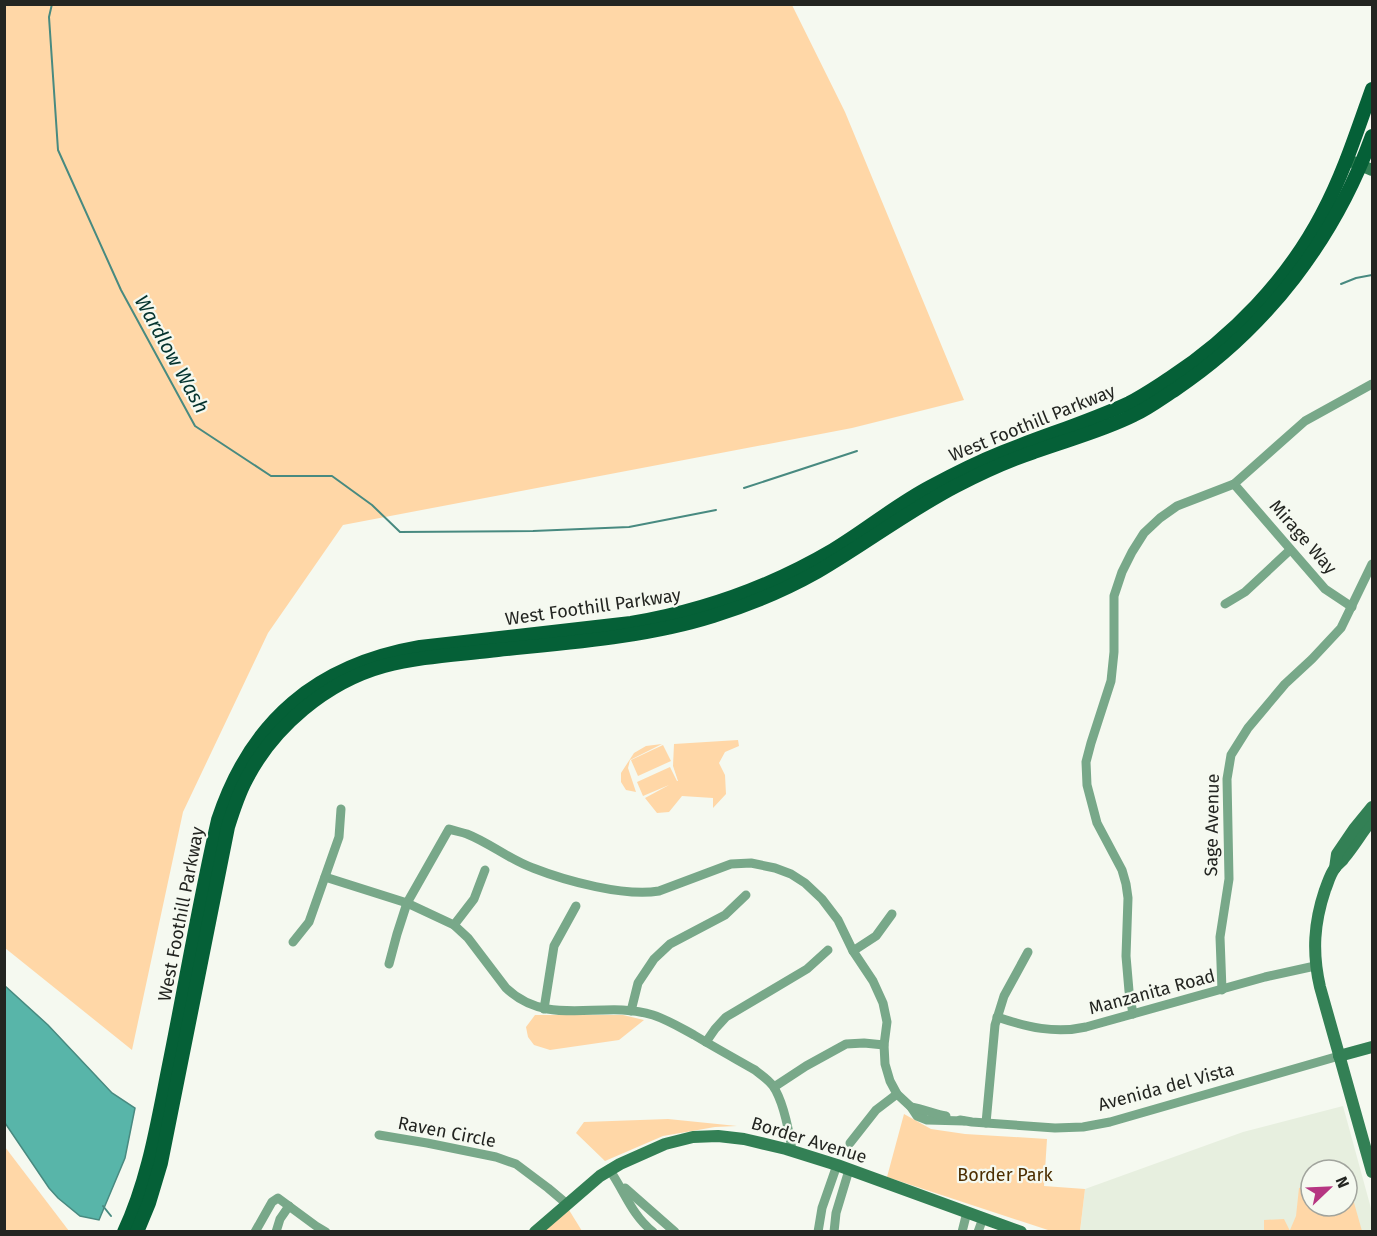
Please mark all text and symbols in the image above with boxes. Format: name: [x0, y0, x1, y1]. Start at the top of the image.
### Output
water label: Wardlow Wash: [130, 291, 214, 417]
street label: West Foothill Parkway: [946, 380, 1118, 466]
street label: Mirage Way: [1265, 495, 1341, 579]
street label: West Foothill Parkway: [504, 584, 682, 630]
street label: Sage Avenue: [1200, 773, 1224, 877]
street label: West Foothill Parkway: [153, 825, 209, 1003]
street label: Manzanita Road: [1086, 965, 1218, 1019]
street label: Avenida del Vista: [1095, 1058, 1237, 1116]
street label: Raven Circle: [396, 1112, 498, 1152]
street label: Border Avenue: [748, 1112, 870, 1168]
north arrow: [1299, 1158, 1359, 1218]
park label: Border Park: [957, 1164, 1054, 1186]
text: N: [1332, 1174, 1353, 1191]

